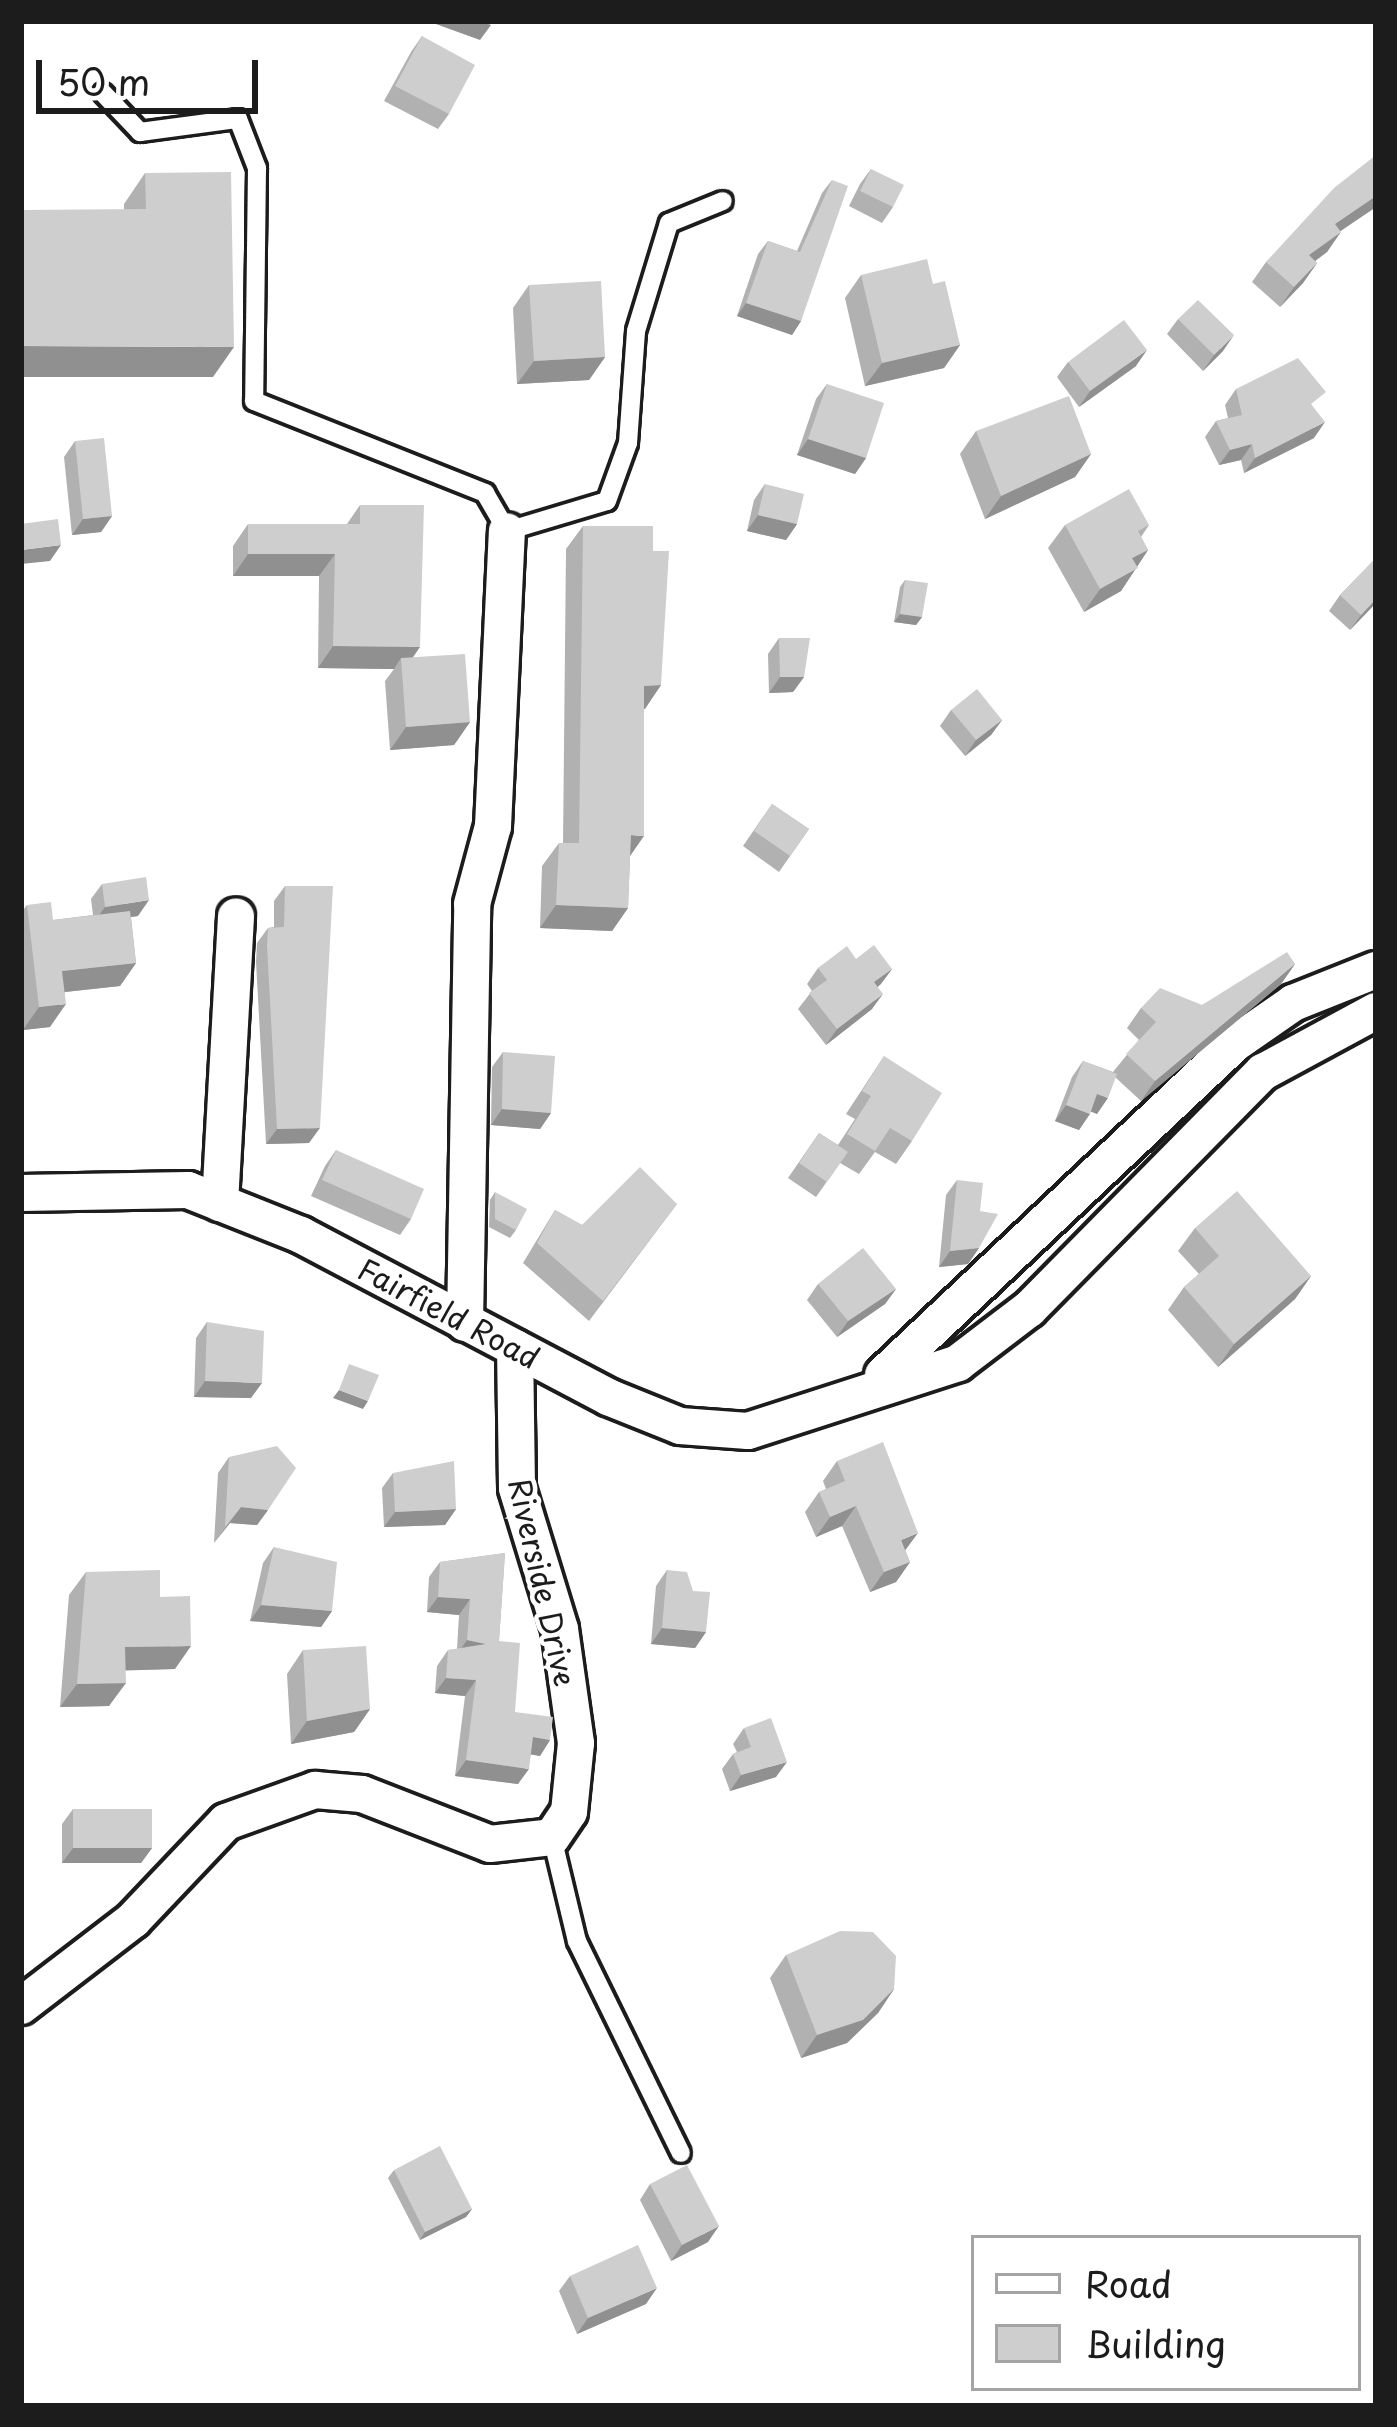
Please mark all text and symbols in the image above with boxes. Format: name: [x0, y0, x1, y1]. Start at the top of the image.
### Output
scale bar: [42, 36, 264, 110]
text: 50 m: [57, 54, 150, 108]
street label: Fairfield Road: [352, 1250, 546, 1376]
street label: Riverside Drive: [501, 1474, 585, 1690]
legend: [971, 2235, 1361, 2391]
text: Road: [1085, 2256, 1172, 2310]
text: Building: [1085, 2316, 1226, 2370]

